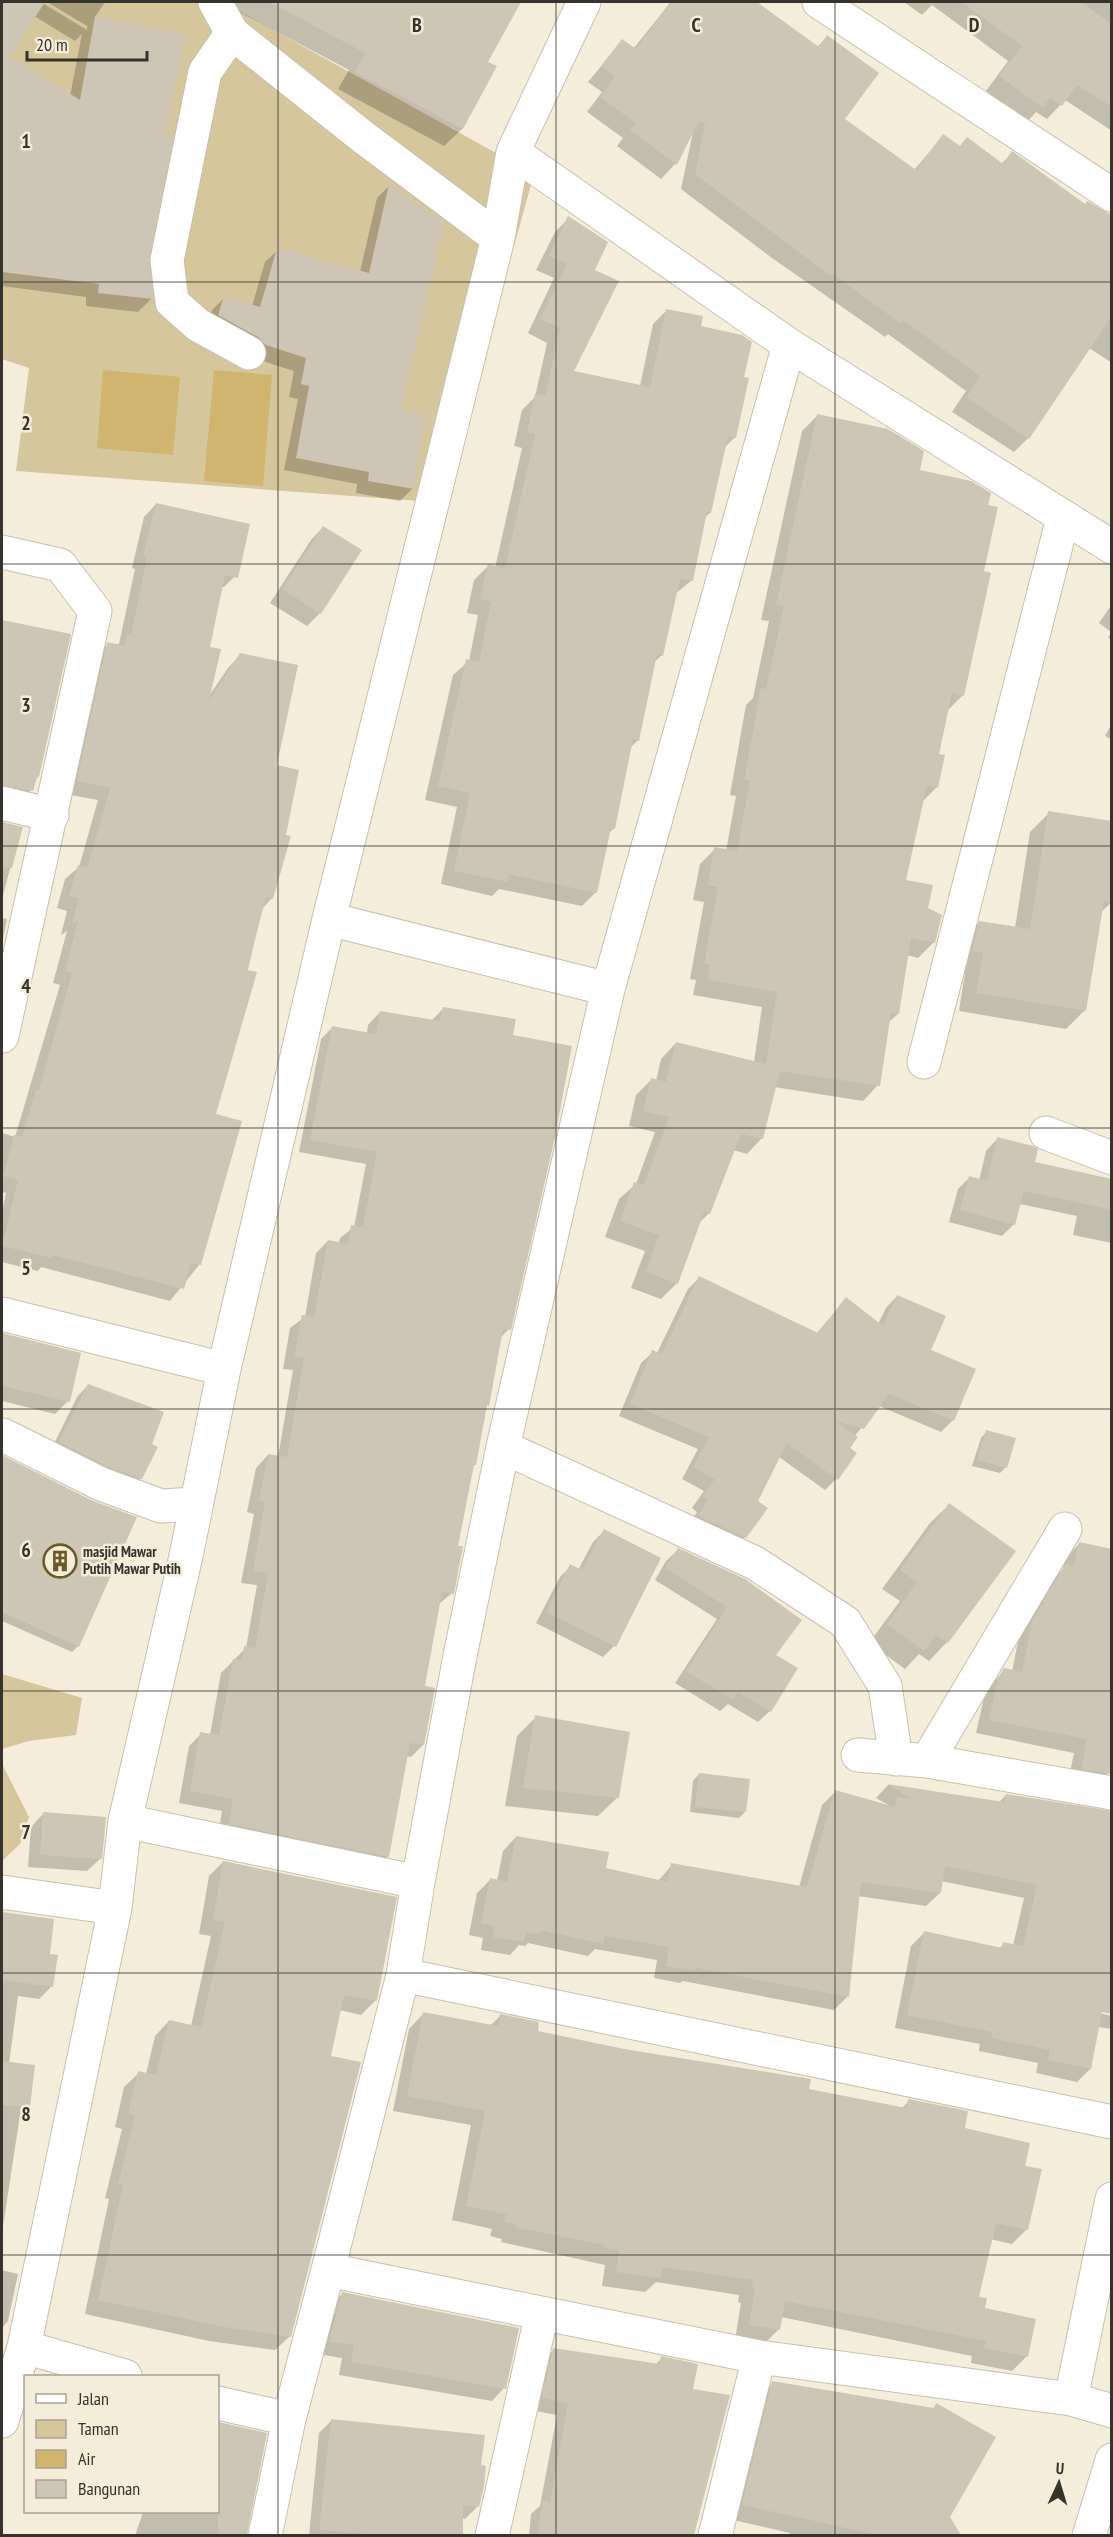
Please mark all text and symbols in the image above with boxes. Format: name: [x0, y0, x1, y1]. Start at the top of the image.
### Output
text: B: [412, 12, 422, 38]
text: C: [691, 12, 701, 38]
text: D: [969, 12, 980, 38]
scale bar: [27, 24, 147, 62]
text: 20 m: [36, 33, 68, 56]
text: 1: [21, 128, 31, 154]
text: 2: [21, 410, 31, 436]
text: 3: [21, 692, 31, 718]
text: 4: [21, 973, 31, 999]
text: 5: [21, 1255, 31, 1281]
text: 6: [21, 1537, 31, 1563]
place label: masjid Mawar Putih Mawar Putih: [83, 1542, 181, 1578]
building icon: masjid Mawar Putih Mawar Putih: [42, 1543, 78, 1579]
text: 7: [21, 1819, 31, 1845]
text: 8: [21, 2101, 31, 2127]
legend: [24, 2375, 219, 2513]
text: Jalan: [77, 2387, 109, 2410]
text: Taman: [78, 2417, 119, 2440]
text: Air: [78, 2447, 95, 2470]
north arrow: [1029, 2453, 1089, 2513]
text: U: [1055, 2458, 1065, 2478]
text: Bangunan: [78, 2477, 140, 2500]

